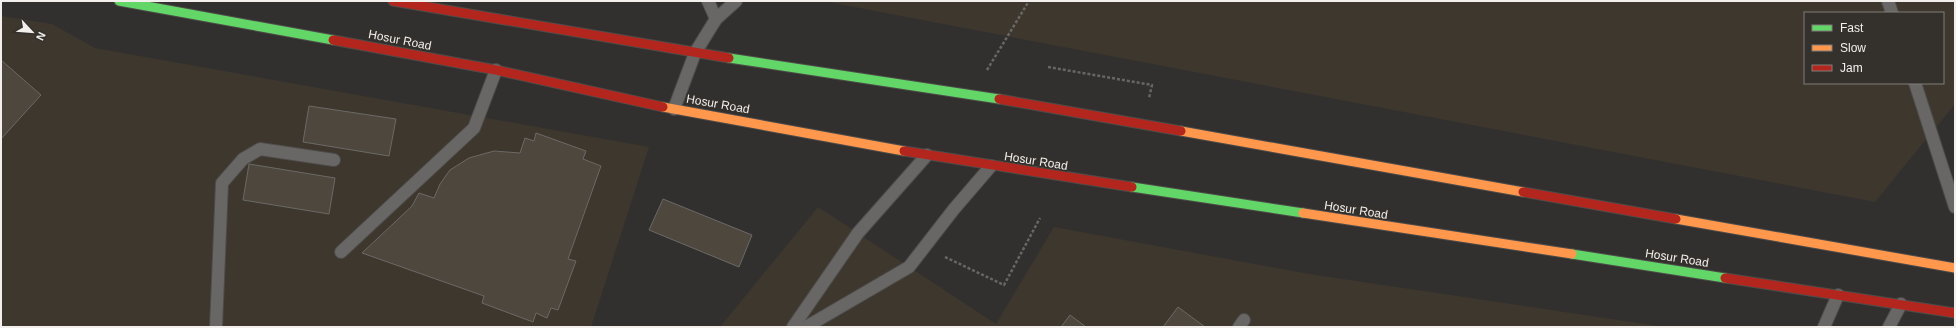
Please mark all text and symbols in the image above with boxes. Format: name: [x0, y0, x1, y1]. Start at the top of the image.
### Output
north arrow: [12, 12, 52, 52]
legend: [1804, 12, 1944, 84]
text: Fast: [1840, 21, 1864, 35]
street label: Hosur Road: [367, 27, 433, 53]
text: N: [34, 30, 48, 43]
text: Slow: [1840, 41, 1866, 55]
text: Jam: [1840, 61, 1863, 75]
street label: Hosur Road: [685, 92, 751, 116]
street label: Hosur Road: [1003, 149, 1069, 173]
street label: Hosur Road: [1323, 198, 1389, 222]
street label: Hosur Road: [1644, 246, 1710, 270]

